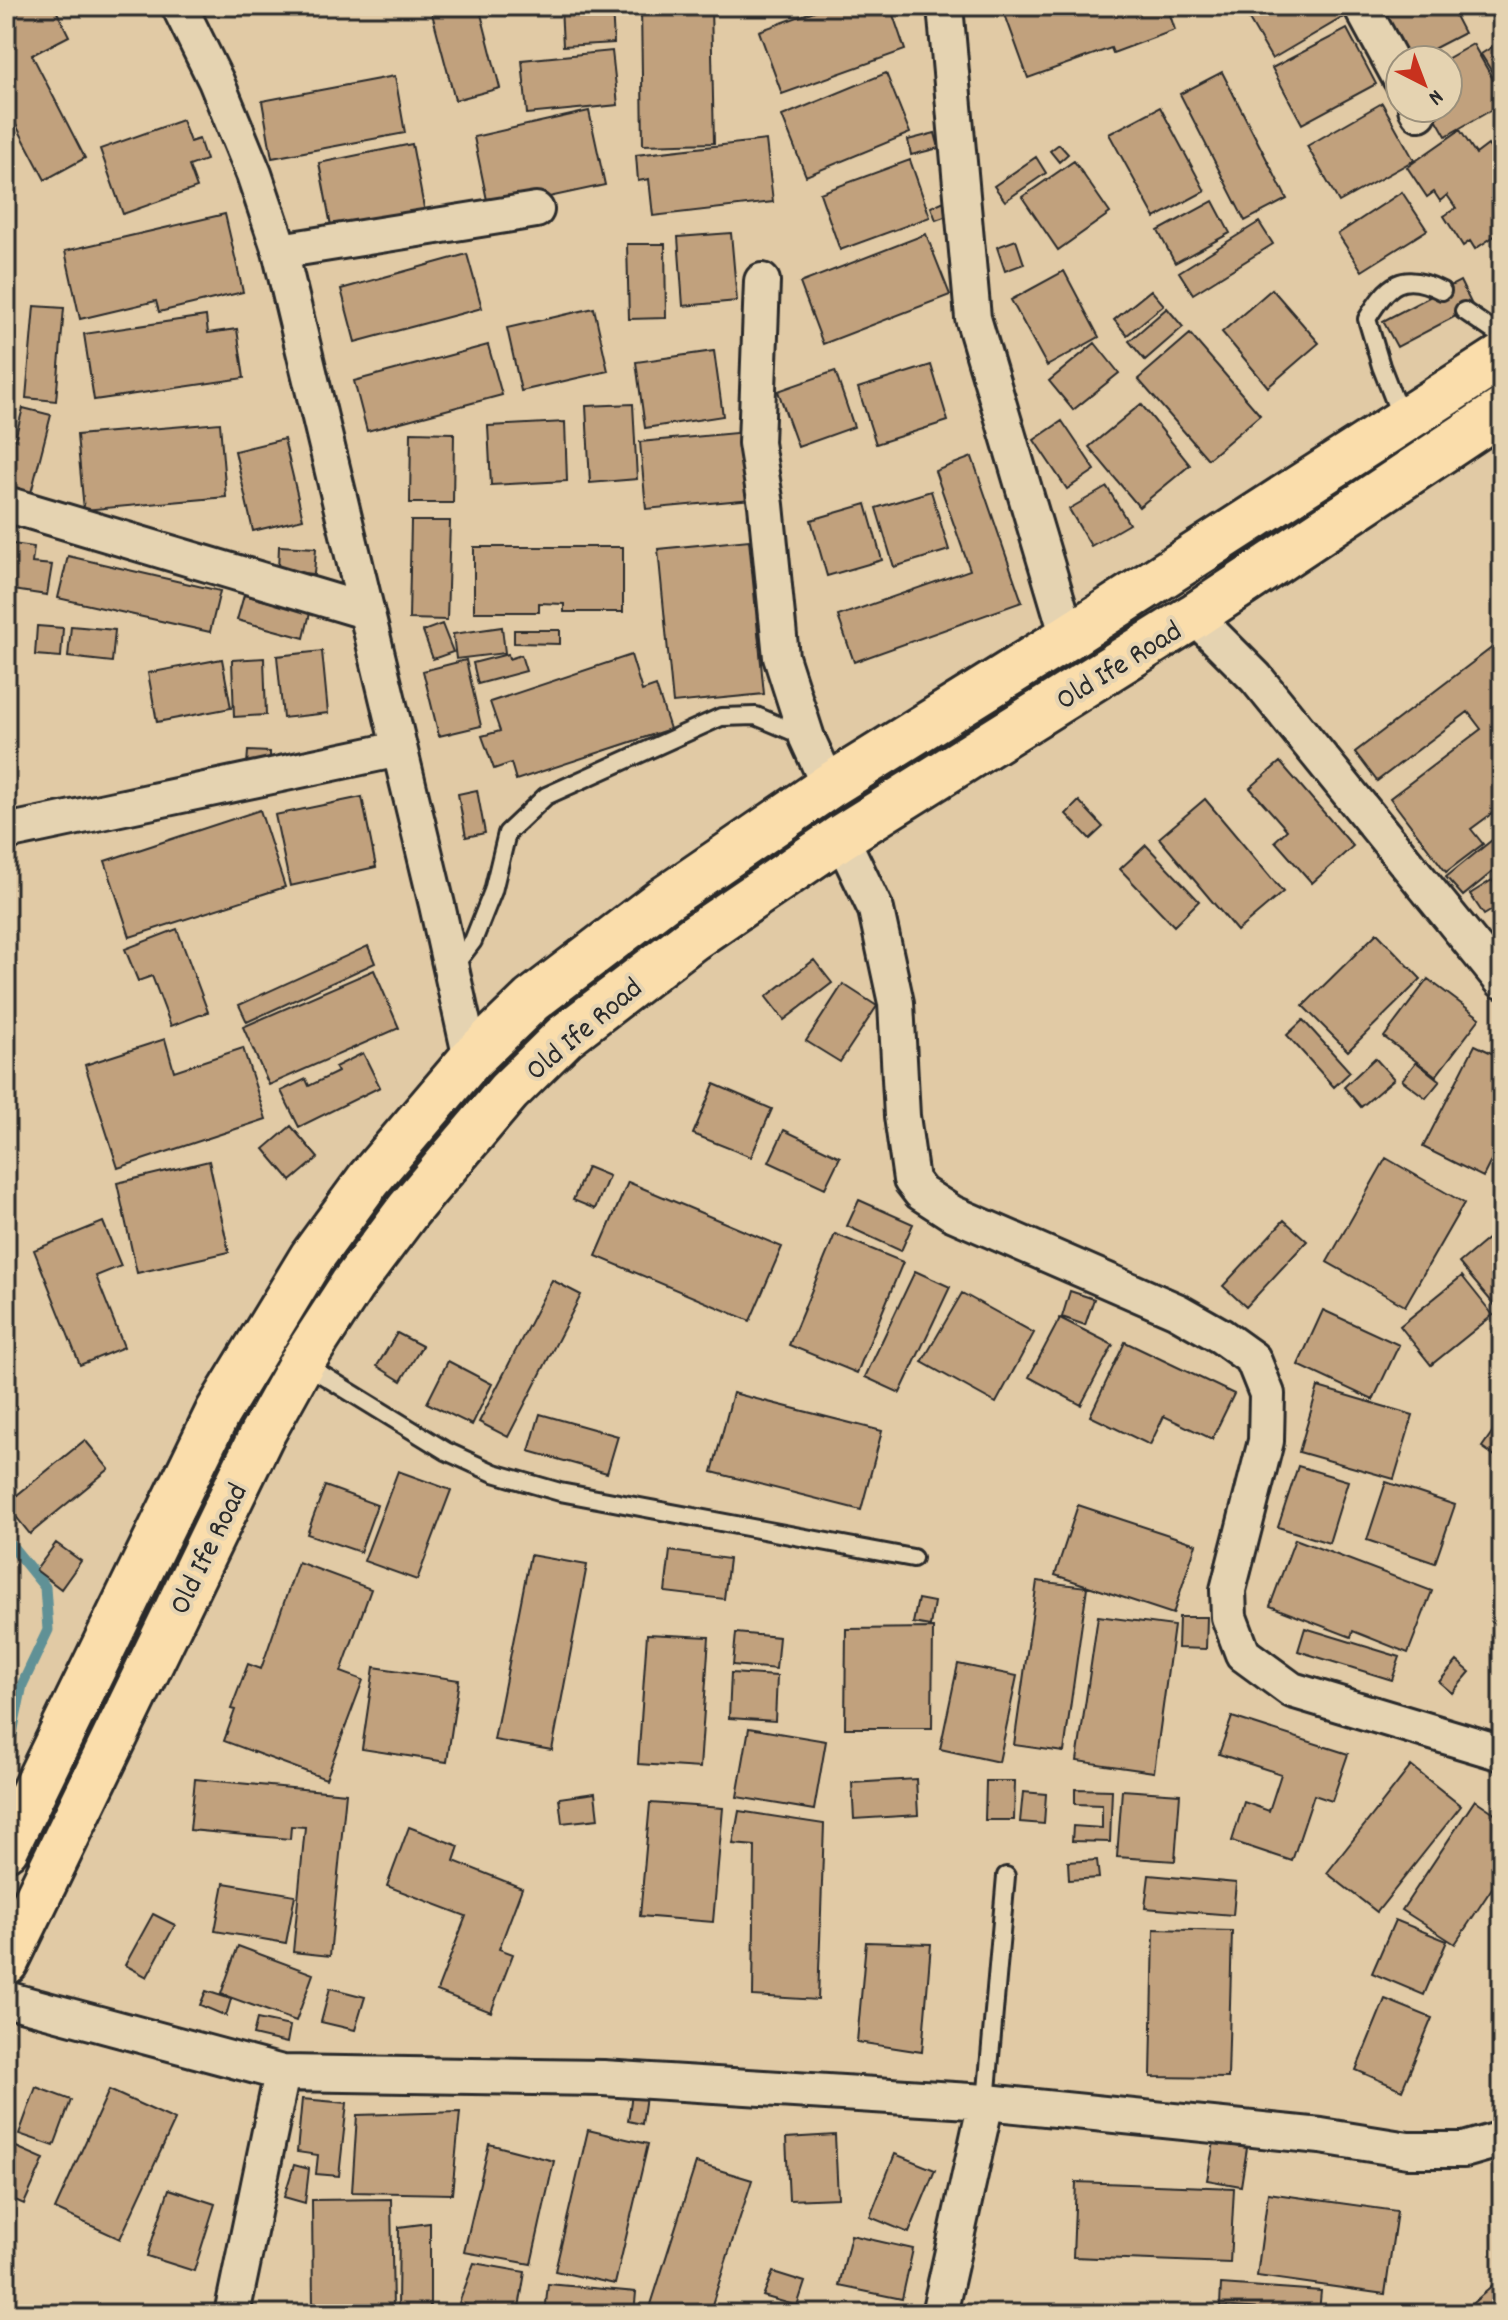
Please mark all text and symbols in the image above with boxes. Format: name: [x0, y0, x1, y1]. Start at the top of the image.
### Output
north arrow: [1384, 44, 1464, 124]
text: N: [1421, 81, 1449, 112]
street label: Old Ife Road: [1049, 612, 1192, 723]
street label: Old Ife Road: [518, 970, 654, 1093]
street label: Old Ife Road: [161, 1477, 261, 1623]

